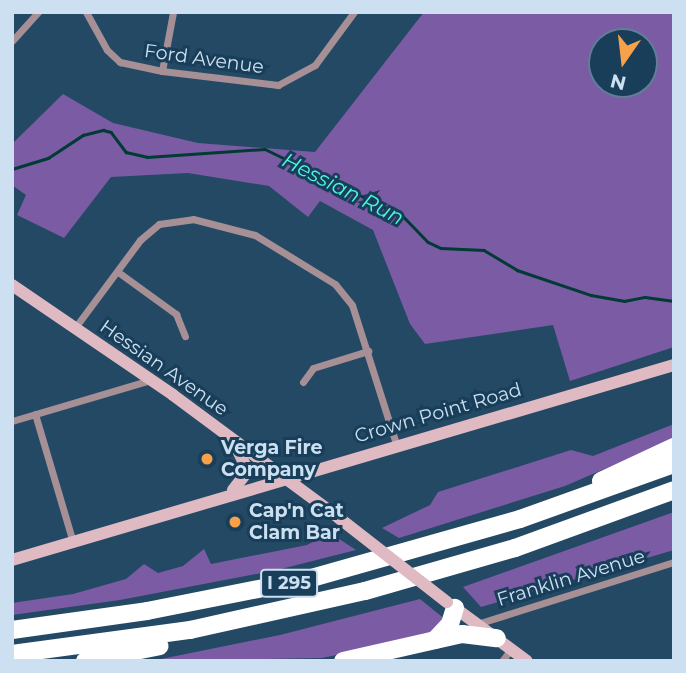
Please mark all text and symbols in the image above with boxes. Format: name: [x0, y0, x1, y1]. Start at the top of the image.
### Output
north arrow: [588, 28, 658, 98]
street label: Ford Avenue: [143, 39, 265, 79]
text: N: [608, 69, 629, 95]
water label: Hessian Run: [278, 148, 408, 230]
street label: Hessian Avenue: [95, 315, 233, 421]
street label: Crown Point Road: [352, 378, 524, 448]
place label: Verga Fire Company: [221, 437, 322, 481]
marker: Verga Fire Company: [199, 451, 215, 467]
place label: Cap'n Cat Clam Bar: [249, 500, 344, 544]
marker: Cap'n Cat Clam Bar: [227, 514, 243, 530]
street label: Franklin Avenue: [494, 545, 648, 611]
road number: I 295: [259, 568, 319, 598]

